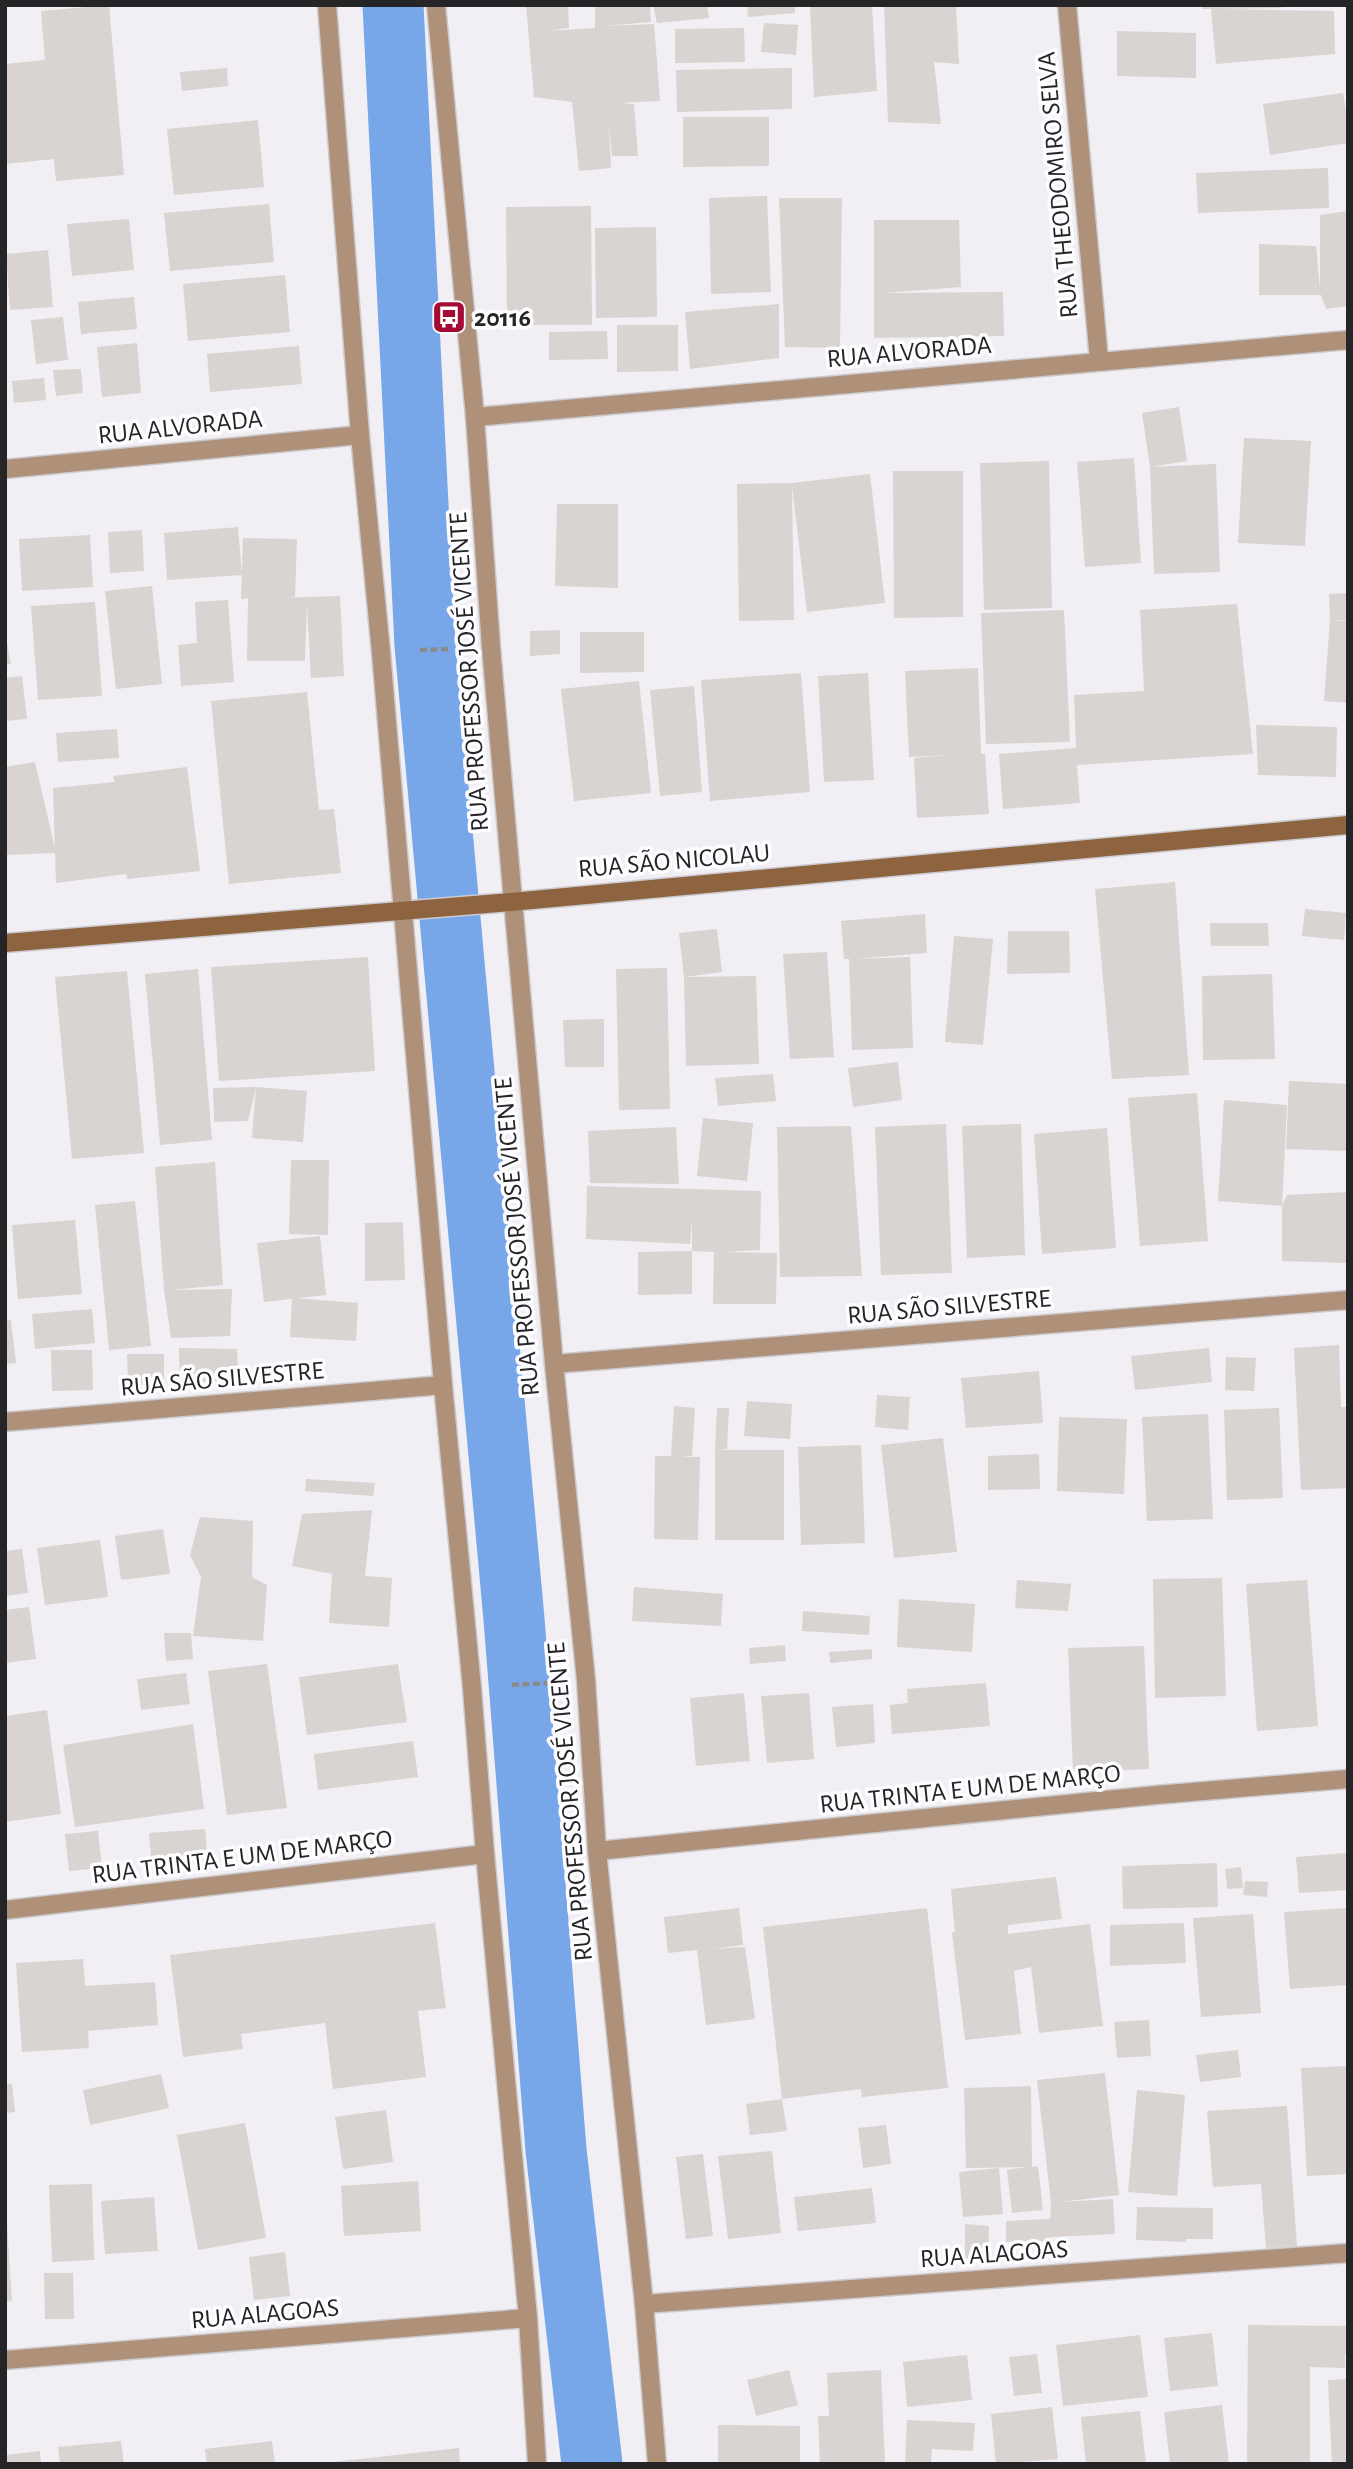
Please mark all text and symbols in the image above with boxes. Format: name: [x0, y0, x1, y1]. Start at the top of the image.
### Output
street label: RUA THEODOMIRO SELVA: [1033, 51, 1083, 319]
bus stop icon: 20116: [430, 298, 468, 336]
place label: 20116: [474, 305, 531, 331]
street label: RUA ALVORADA: [826, 332, 993, 372]
street label: RUA ALVORADA: [97, 405, 264, 449]
street label: RUA PROFESSOR JOSÉ VICENTE: [443, 511, 493, 833]
street label: RUA SÃO NICOLAU: [577, 839, 771, 882]
street label: RUA PROFESSOR JOSÉ VICENTE: [488, 1076, 544, 1398]
street label: RUA SÃO SILVESTRE: [846, 1284, 1052, 1329]
street label: RUA SÃO SILVESTRE: [119, 1356, 325, 1401]
street label: RUA PROFESSOR JOSÉ VICENTE: [541, 1641, 597, 1963]
street label: RUA TRINTA E UM DE MARÇO: [818, 1760, 1122, 1818]
street label: RUA TRINTA E UM DE MARÇO: [90, 1826, 394, 1888]
street label: RUA ALAGOAS: [919, 2236, 1069, 2272]
street label: RUA ALAGOAS: [190, 2295, 340, 2333]

